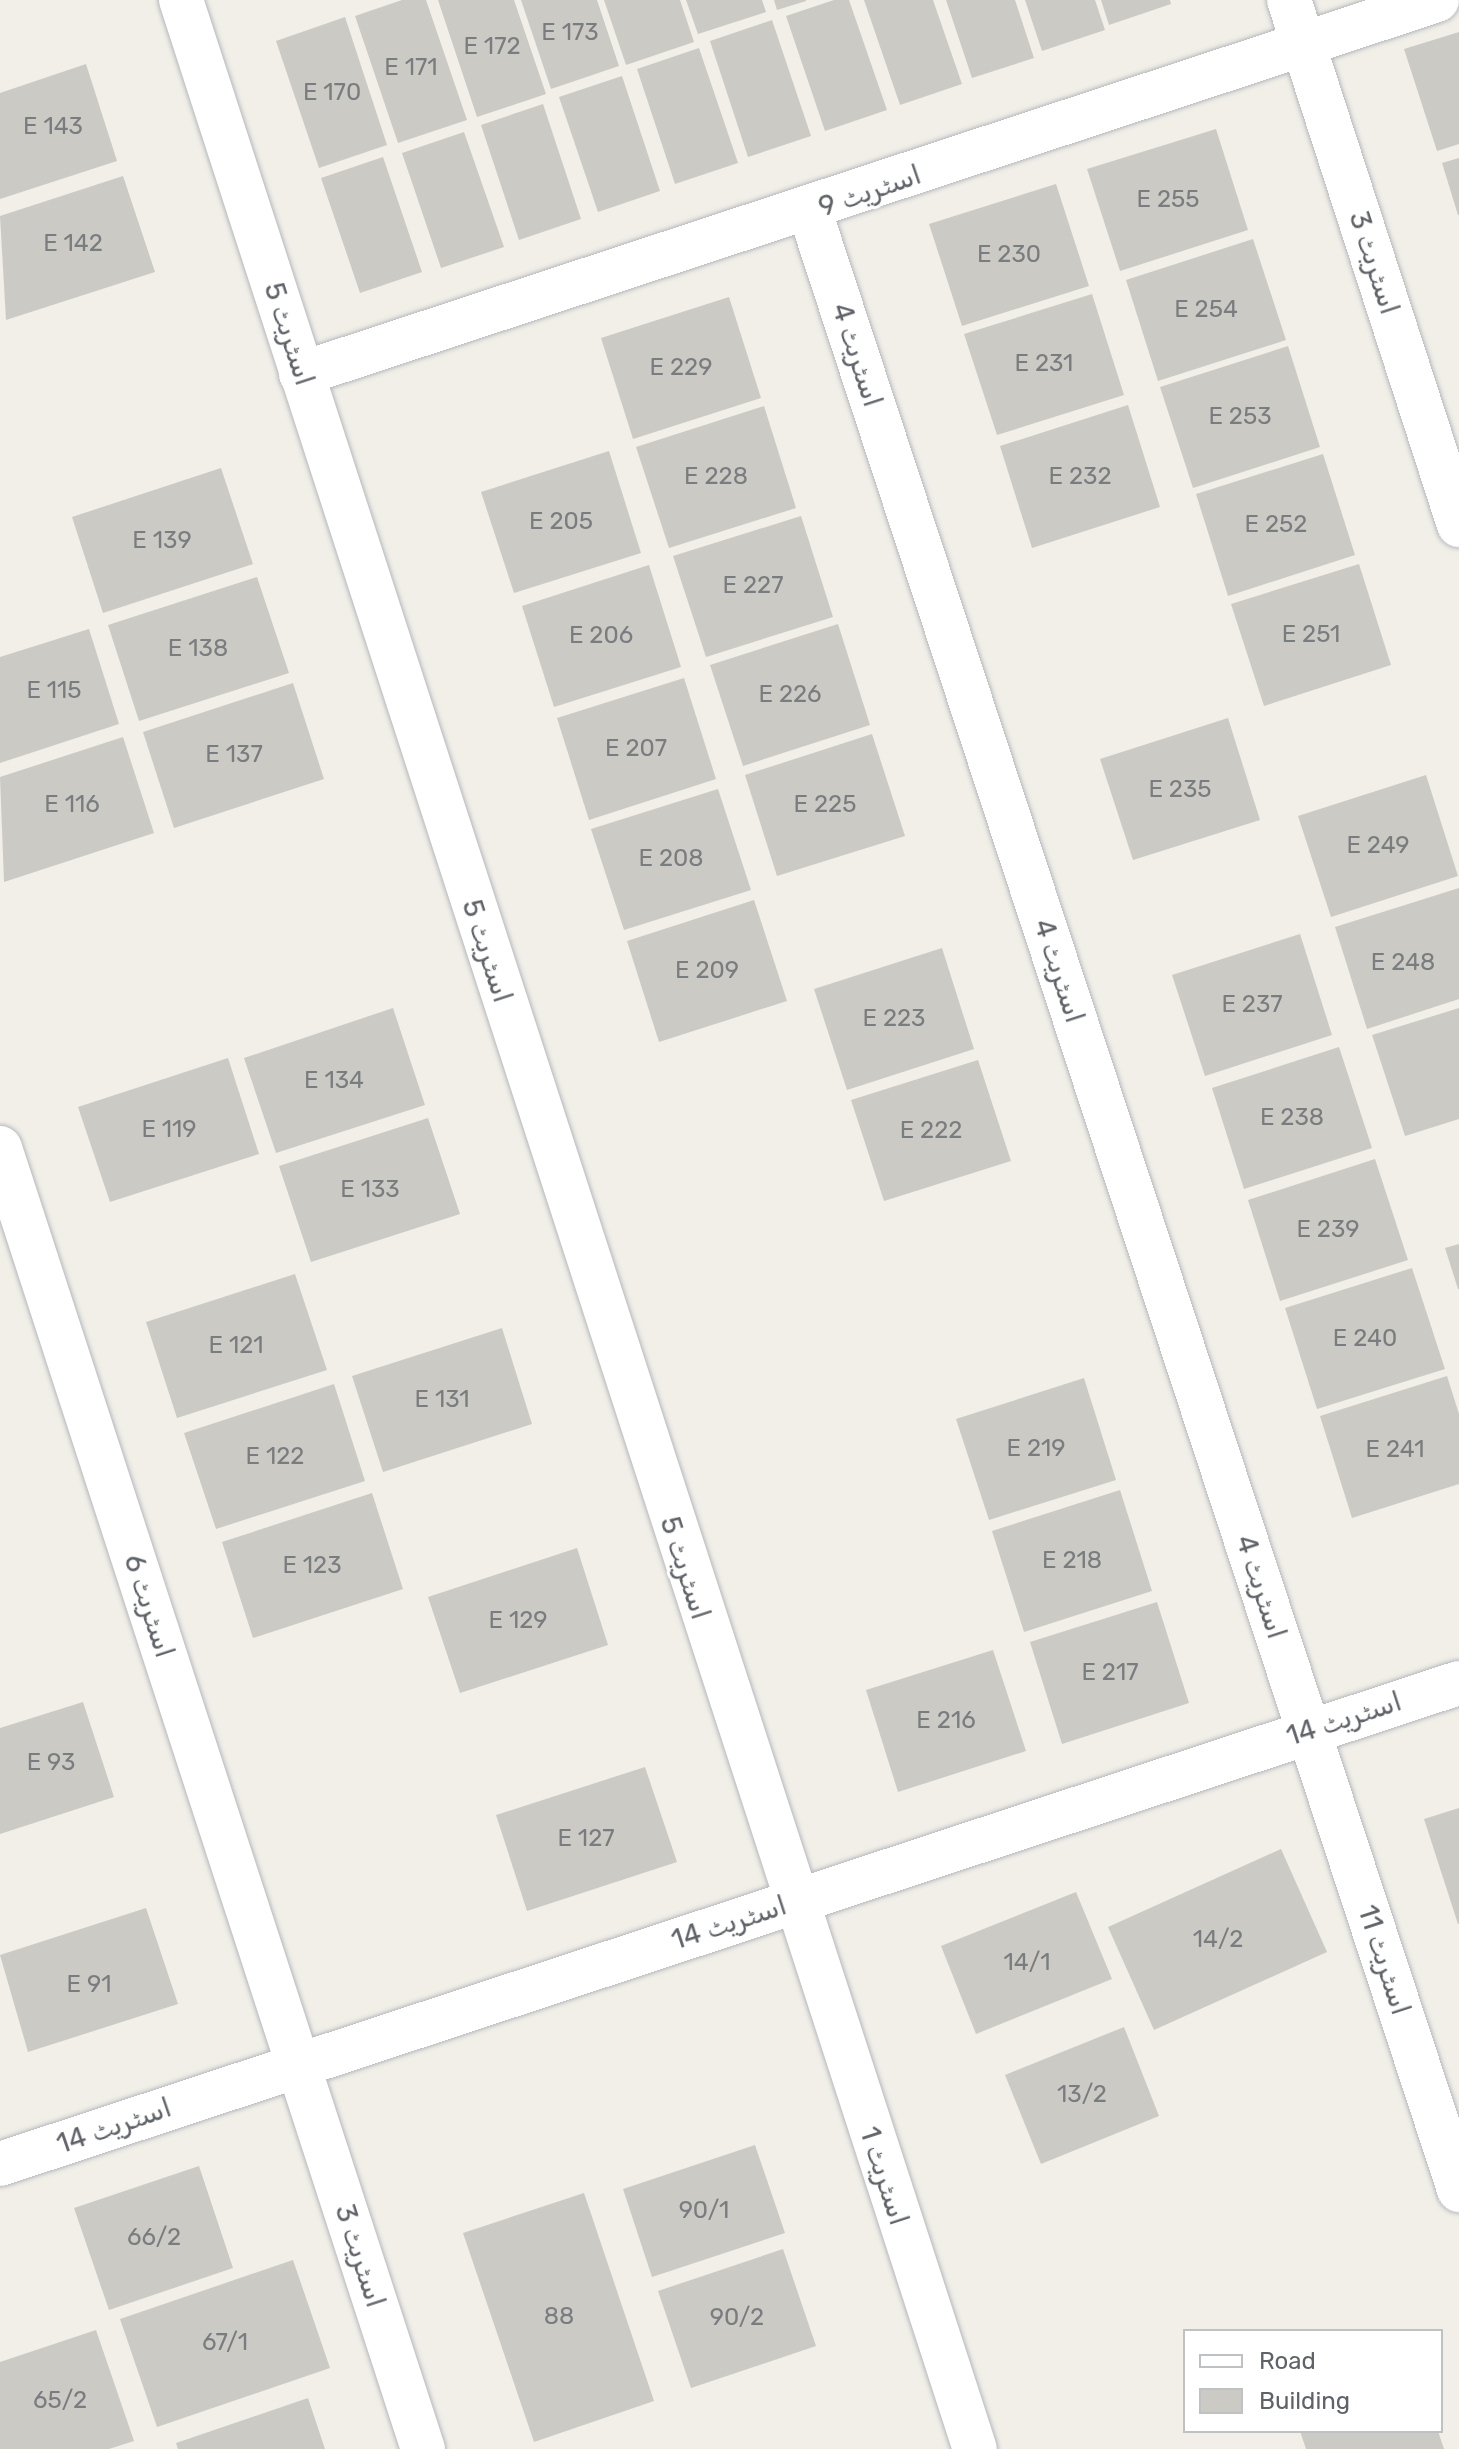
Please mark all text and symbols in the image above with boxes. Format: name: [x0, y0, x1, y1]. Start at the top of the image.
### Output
house number: E 173: [541, 19, 599, 47]
house number: E 172: [463, 33, 521, 61]
house number: E 171: [384, 54, 438, 82]
house number: E 170: [303, 79, 361, 107]
house number: E 143: [23, 113, 83, 141]
street label: اسٹریٹ 9: [814, 158, 926, 224]
house number: E 255: [1136, 186, 1200, 214]
street label: اسٹریٹ 3: [1342, 207, 1406, 319]
house number: E 142: [43, 230, 103, 258]
house number: E 230: [977, 241, 1041, 269]
street label: اسٹریٹ 5: [257, 278, 321, 390]
house number: E 254: [1174, 296, 1238, 324]
street label: اسٹریٹ 4: [824, 299, 890, 411]
house number: E 231: [1015, 350, 1073, 378]
house number: E 229: [650, 354, 712, 382]
house number: E 253: [1208, 403, 1272, 431]
house number: E 228: [684, 463, 748, 491]
house number: E 232: [1048, 463, 1112, 491]
house number: E 205: [529, 508, 593, 536]
house number: E 252: [1245, 511, 1307, 539]
house number: E 139: [132, 527, 192, 555]
house number: E 227: [723, 572, 783, 600]
house number: E 251: [1282, 621, 1340, 649]
house number: E 206: [569, 622, 633, 650]
house number: E 138: [168, 635, 228, 663]
house number: E 115: [26, 677, 82, 705]
house number: E 226: [758, 681, 822, 709]
house number: E 207: [605, 735, 667, 763]
house number: E 137: [205, 741, 263, 769]
house number: E 235: [1148, 776, 1212, 804]
house number: E 116: [44, 791, 100, 819]
house number: E 225: [794, 791, 856, 819]
house number: E 249: [1346, 832, 1410, 860]
house number: E 208: [638, 845, 704, 873]
street label: اسٹریٹ 5: [455, 895, 519, 1007]
street label: اسٹریٹ 4: [1026, 915, 1092, 1027]
house number: E 248: [1371, 949, 1435, 977]
house number: E 209: [675, 957, 739, 985]
house number: E 237: [1221, 991, 1283, 1019]
house number: E 223: [862, 1005, 926, 1033]
house number: E 134: [304, 1067, 364, 1095]
house number: E 238: [1260, 1104, 1324, 1132]
house number: E 119: [141, 1116, 197, 1144]
house number: E 222: [900, 1117, 962, 1145]
house number: E 133: [340, 1176, 400, 1204]
house number: E 239: [1296, 1216, 1360, 1244]
house number: E 240: [1333, 1325, 1397, 1353]
house number: E 121: [208, 1332, 264, 1360]
house number: E 131: [415, 1386, 469, 1414]
house number: E 219: [1006, 1435, 1066, 1463]
house number: E 241: [1366, 1436, 1424, 1464]
house number: E 122: [246, 1443, 304, 1471]
street label: اسٹریٹ 5: [653, 1512, 717, 1624]
street label: اسٹریٹ 4: [1228, 1531, 1294, 1643]
house number: E 218: [1042, 1547, 1102, 1575]
street label: اسٹریٹ 6: [117, 1550, 181, 1662]
house number: E 123: [282, 1552, 342, 1580]
house number: E 129: [488, 1607, 548, 1635]
house number: E 217: [1081, 1659, 1139, 1687]
street label: اسٹریٹ 14: [1282, 1685, 1406, 1753]
house number: E 216: [916, 1707, 976, 1735]
house number: E 93: [27, 1749, 75, 1777]
house number: E 127: [557, 1825, 615, 1853]
street label: اسٹریٹ 14: [667, 1889, 791, 1957]
street label: اسٹریٹ 11: [1350, 1901, 1418, 2019]
house number: 14/2: [1193, 1926, 1243, 1954]
house number: 14/1: [1004, 1949, 1050, 1977]
house number: E 91: [67, 1971, 111, 1999]
house number: 13/2: [1057, 2081, 1107, 2109]
street label: اسٹریٹ 14: [52, 2091, 176, 2161]
street label: اسٹریٹ 1: [852, 2122, 916, 2230]
house number: 90/1: [679, 2197, 729, 2225]
street label: اسٹریٹ 3: [328, 2200, 392, 2312]
house number: 66/2: [127, 2224, 181, 2252]
house number: 88: [544, 2303, 574, 2331]
house number: 90/2: [710, 2304, 764, 2332]
house number: 67/1: [202, 2329, 248, 2357]
legend: [1183, 2329, 1443, 2433]
text: Road: [1259, 2347, 1316, 2375]
house number: 65/2: [33, 2387, 87, 2415]
text: Building: [1259, 2387, 1350, 2415]

